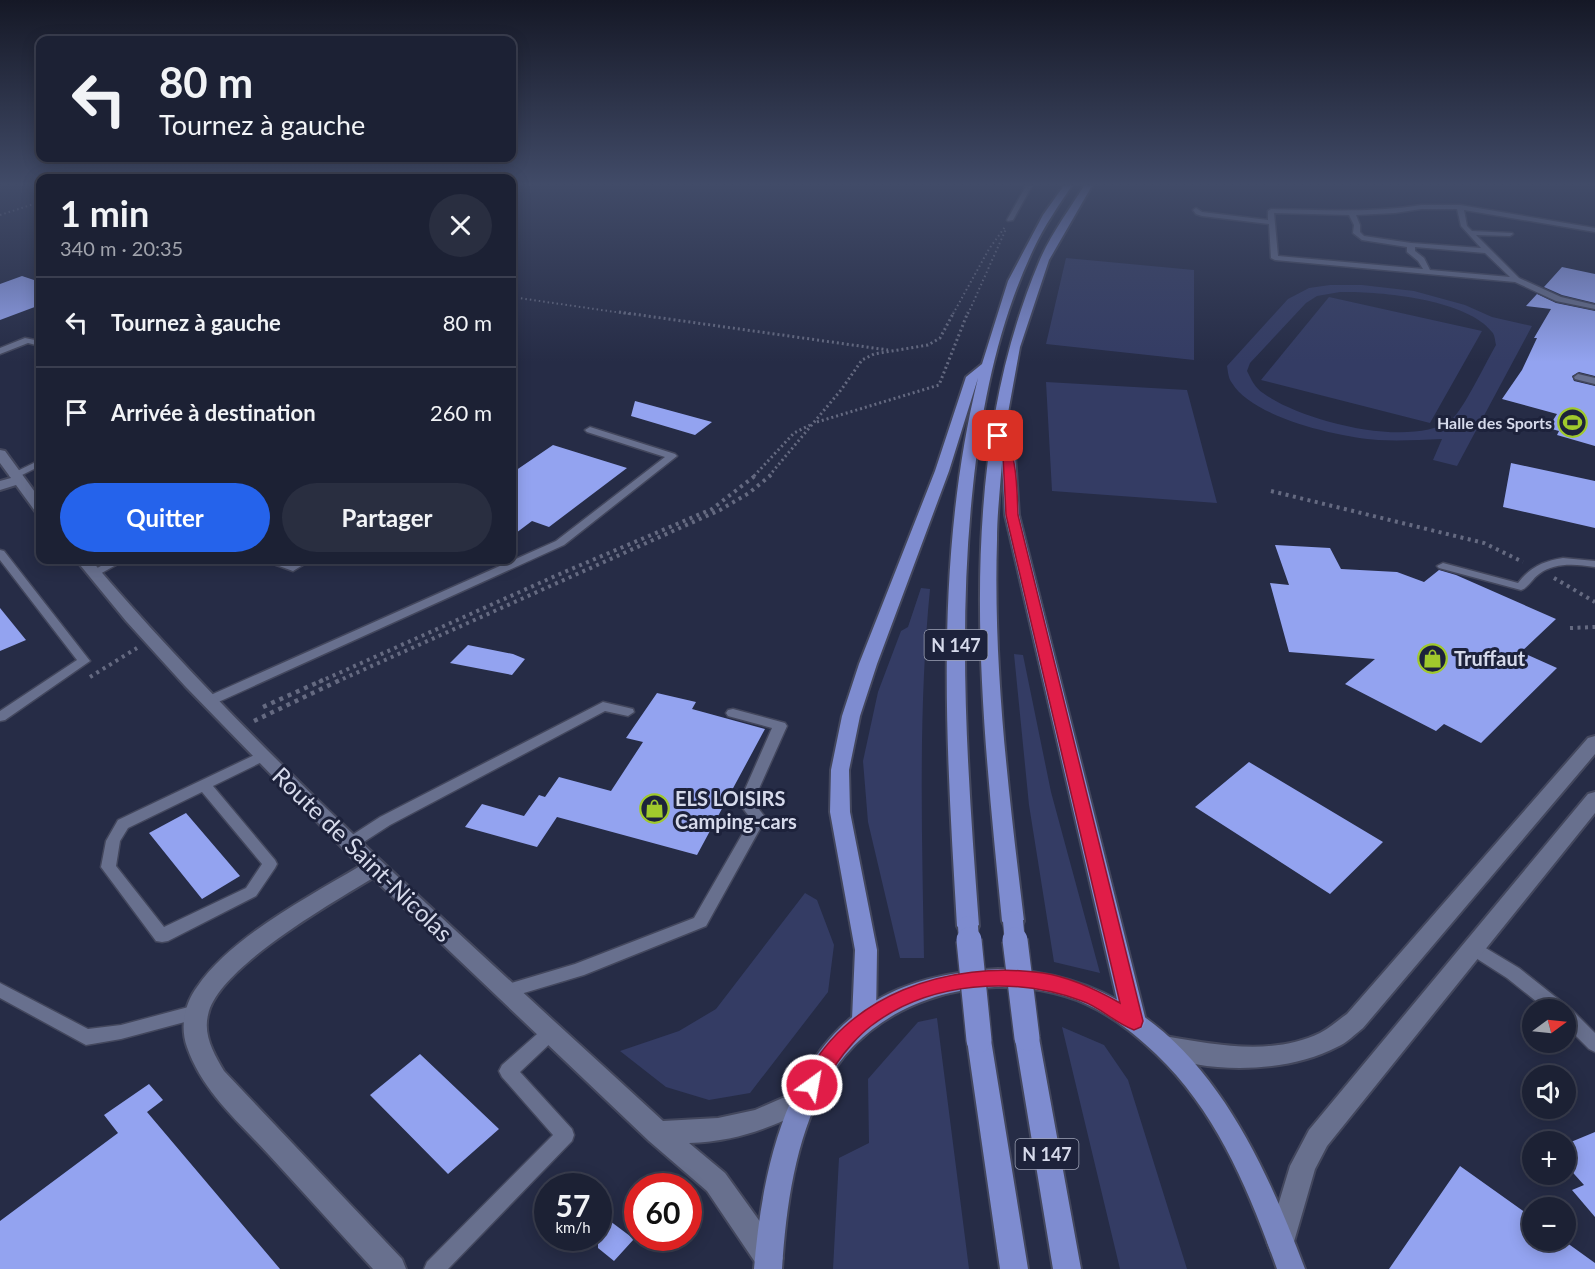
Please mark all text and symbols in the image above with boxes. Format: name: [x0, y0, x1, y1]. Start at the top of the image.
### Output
text: 80 m: [159, 57, 253, 107]
icon: left: [60, 60, 138, 138]
text: Tournez à gauche: [159, 108, 365, 141]
text: 1 min: [60, 191, 149, 235]
button: close: [429, 194, 492, 257]
text: 340 m · 20:35: [60, 236, 183, 260]
icon: left: [60, 306, 93, 339]
text: Tournez à gauche: [111, 309, 281, 336]
text: 80 m: [443, 309, 492, 336]
icon: arrive: [60, 396, 93, 429]
text: Arrivée à destination: [111, 399, 316, 426]
text: 260 m: [430, 399, 492, 426]
sports icon: Halle des Sports: [1557, 406, 1589, 438]
pin: [972, 410, 1023, 461]
place label: Halle des Sports: [1437, 413, 1552, 432]
icon: arrive: [981, 419, 1014, 452]
button: Quitter: [60, 483, 270, 552]
button: Partager: [282, 483, 492, 552]
road number: N 147: [924, 630, 988, 660]
shop icon: Truffaut: [1417, 642, 1449, 674]
place label: Truffaut: [1454, 646, 1526, 670]
street label: Route de Saint-Nicolas: [267, 761, 459, 947]
place label: ELS LOISIRS Camping-cars: [675, 786, 797, 833]
shop icon: ELS LOISIRS Camping-cars: [638, 793, 670, 825]
north arrow: [1522, 999, 1576, 1053]
map controls: [1522, 999, 1576, 1251]
position arrow: [780, 1053, 844, 1117]
button: sound: [1522, 1065, 1576, 1119]
button: +: [1522, 1131, 1576, 1185]
road number: N 147: [1016, 1139, 1078, 1169]
speed limit sign: 60: [624, 1173, 702, 1251]
text: 57: [556, 1187, 590, 1223]
button: −: [1522, 1197, 1576, 1251]
text: km/h: [555, 1218, 591, 1236]

